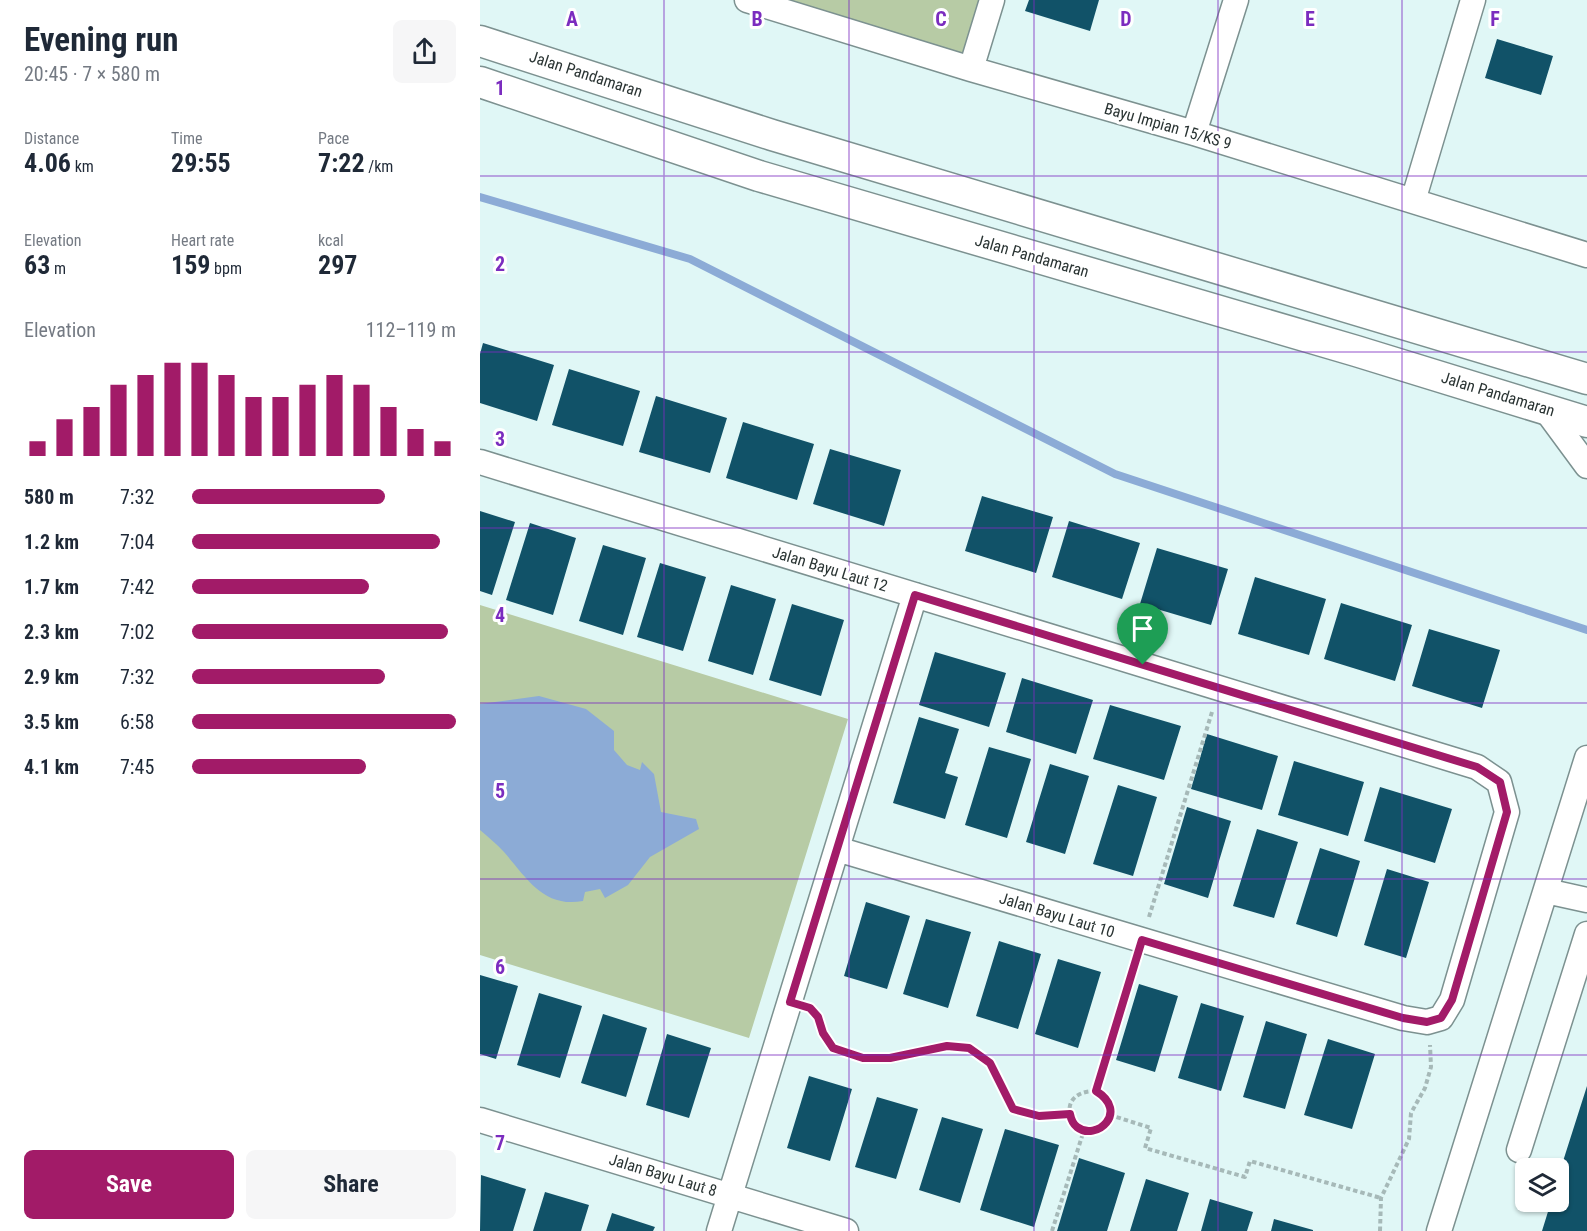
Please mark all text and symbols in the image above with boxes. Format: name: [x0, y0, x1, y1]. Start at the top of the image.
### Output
text: A: [566, 7, 578, 31]
text: B: [751, 7, 763, 31]
text: C: [935, 7, 947, 31]
text: D: [1120, 7, 1132, 31]
text: E: [1305, 7, 1315, 31]
text: F: [1490, 7, 1500, 31]
text: Evening run: [24, 20, 179, 59]
button: share: [393, 20, 456, 83]
street label: Jalan Pandamaran: [527, 47, 645, 101]
text: 20:45 · 7 × 580 m: [24, 62, 160, 86]
text: 1: [495, 76, 505, 100]
street label: Bayu Impian 15/KS 9: [1102, 99, 1234, 153]
text: Distance: [24, 129, 79, 148]
text: Time: [171, 129, 203, 148]
text: Pace: [318, 129, 349, 148]
text: 4.06: [24, 148, 71, 178]
text: 29:55: [171, 148, 231, 178]
text: 7:22: [318, 148, 365, 178]
text: km: [71, 157, 94, 176]
text: /km: [365, 157, 393, 176]
text: Elevation: [24, 231, 82, 250]
text: Heart rate: [171, 231, 234, 250]
text: kcal: [318, 231, 344, 250]
street label: Jalan Pandamaran: [973, 231, 1091, 281]
text: 63: [24, 250, 50, 280]
text: 159: [171, 250, 210, 280]
text: 297: [318, 250, 357, 280]
text: 2: [495, 252, 505, 276]
text: m: [50, 259, 66, 278]
text: bpm: [210, 259, 242, 278]
text: Elevation: [24, 318, 96, 342]
text: 112–119 m: [366, 318, 456, 342]
street label: Jalan Pandamaran: [1439, 368, 1557, 420]
text: 3: [495, 427, 505, 451]
text: 580 m: [24, 485, 74, 509]
text: 7:32: [120, 485, 154, 509]
text: 1.2 km: [24, 530, 79, 554]
text: 7:04: [120, 530, 154, 554]
street label: Jalan Bayu Laut 12: [770, 542, 890, 596]
text: 1.7 km: [24, 575, 79, 599]
text: 7:42: [120, 575, 154, 599]
text: 4: [495, 603, 505, 627]
pin: [1117, 603, 1168, 665]
icon: arrive: [1126, 612, 1159, 645]
text: 2.3 km: [24, 620, 79, 644]
text: 7:02: [120, 620, 154, 644]
text: 2.9 km: [24, 665, 79, 689]
text: 7:32: [120, 665, 154, 689]
text: 3.5 km: [24, 710, 79, 734]
text: 6:58: [120, 710, 154, 734]
text: 4.1 km: [24, 755, 79, 779]
text: 7:45: [120, 755, 154, 779]
text: 5: [495, 779, 505, 803]
street label: Jalan Bayu Laut 10: [997, 888, 1117, 942]
text: 6: [495, 955, 505, 979]
text: 7: [495, 1131, 505, 1155]
button: Save: [24, 1150, 234, 1219]
button: Share: [246, 1150, 456, 1219]
street label: Jalan Bayu Laut 8: [607, 1150, 719, 1200]
map controls: [1515, 1158, 1569, 1212]
button: layers: [1515, 1158, 1569, 1212]

